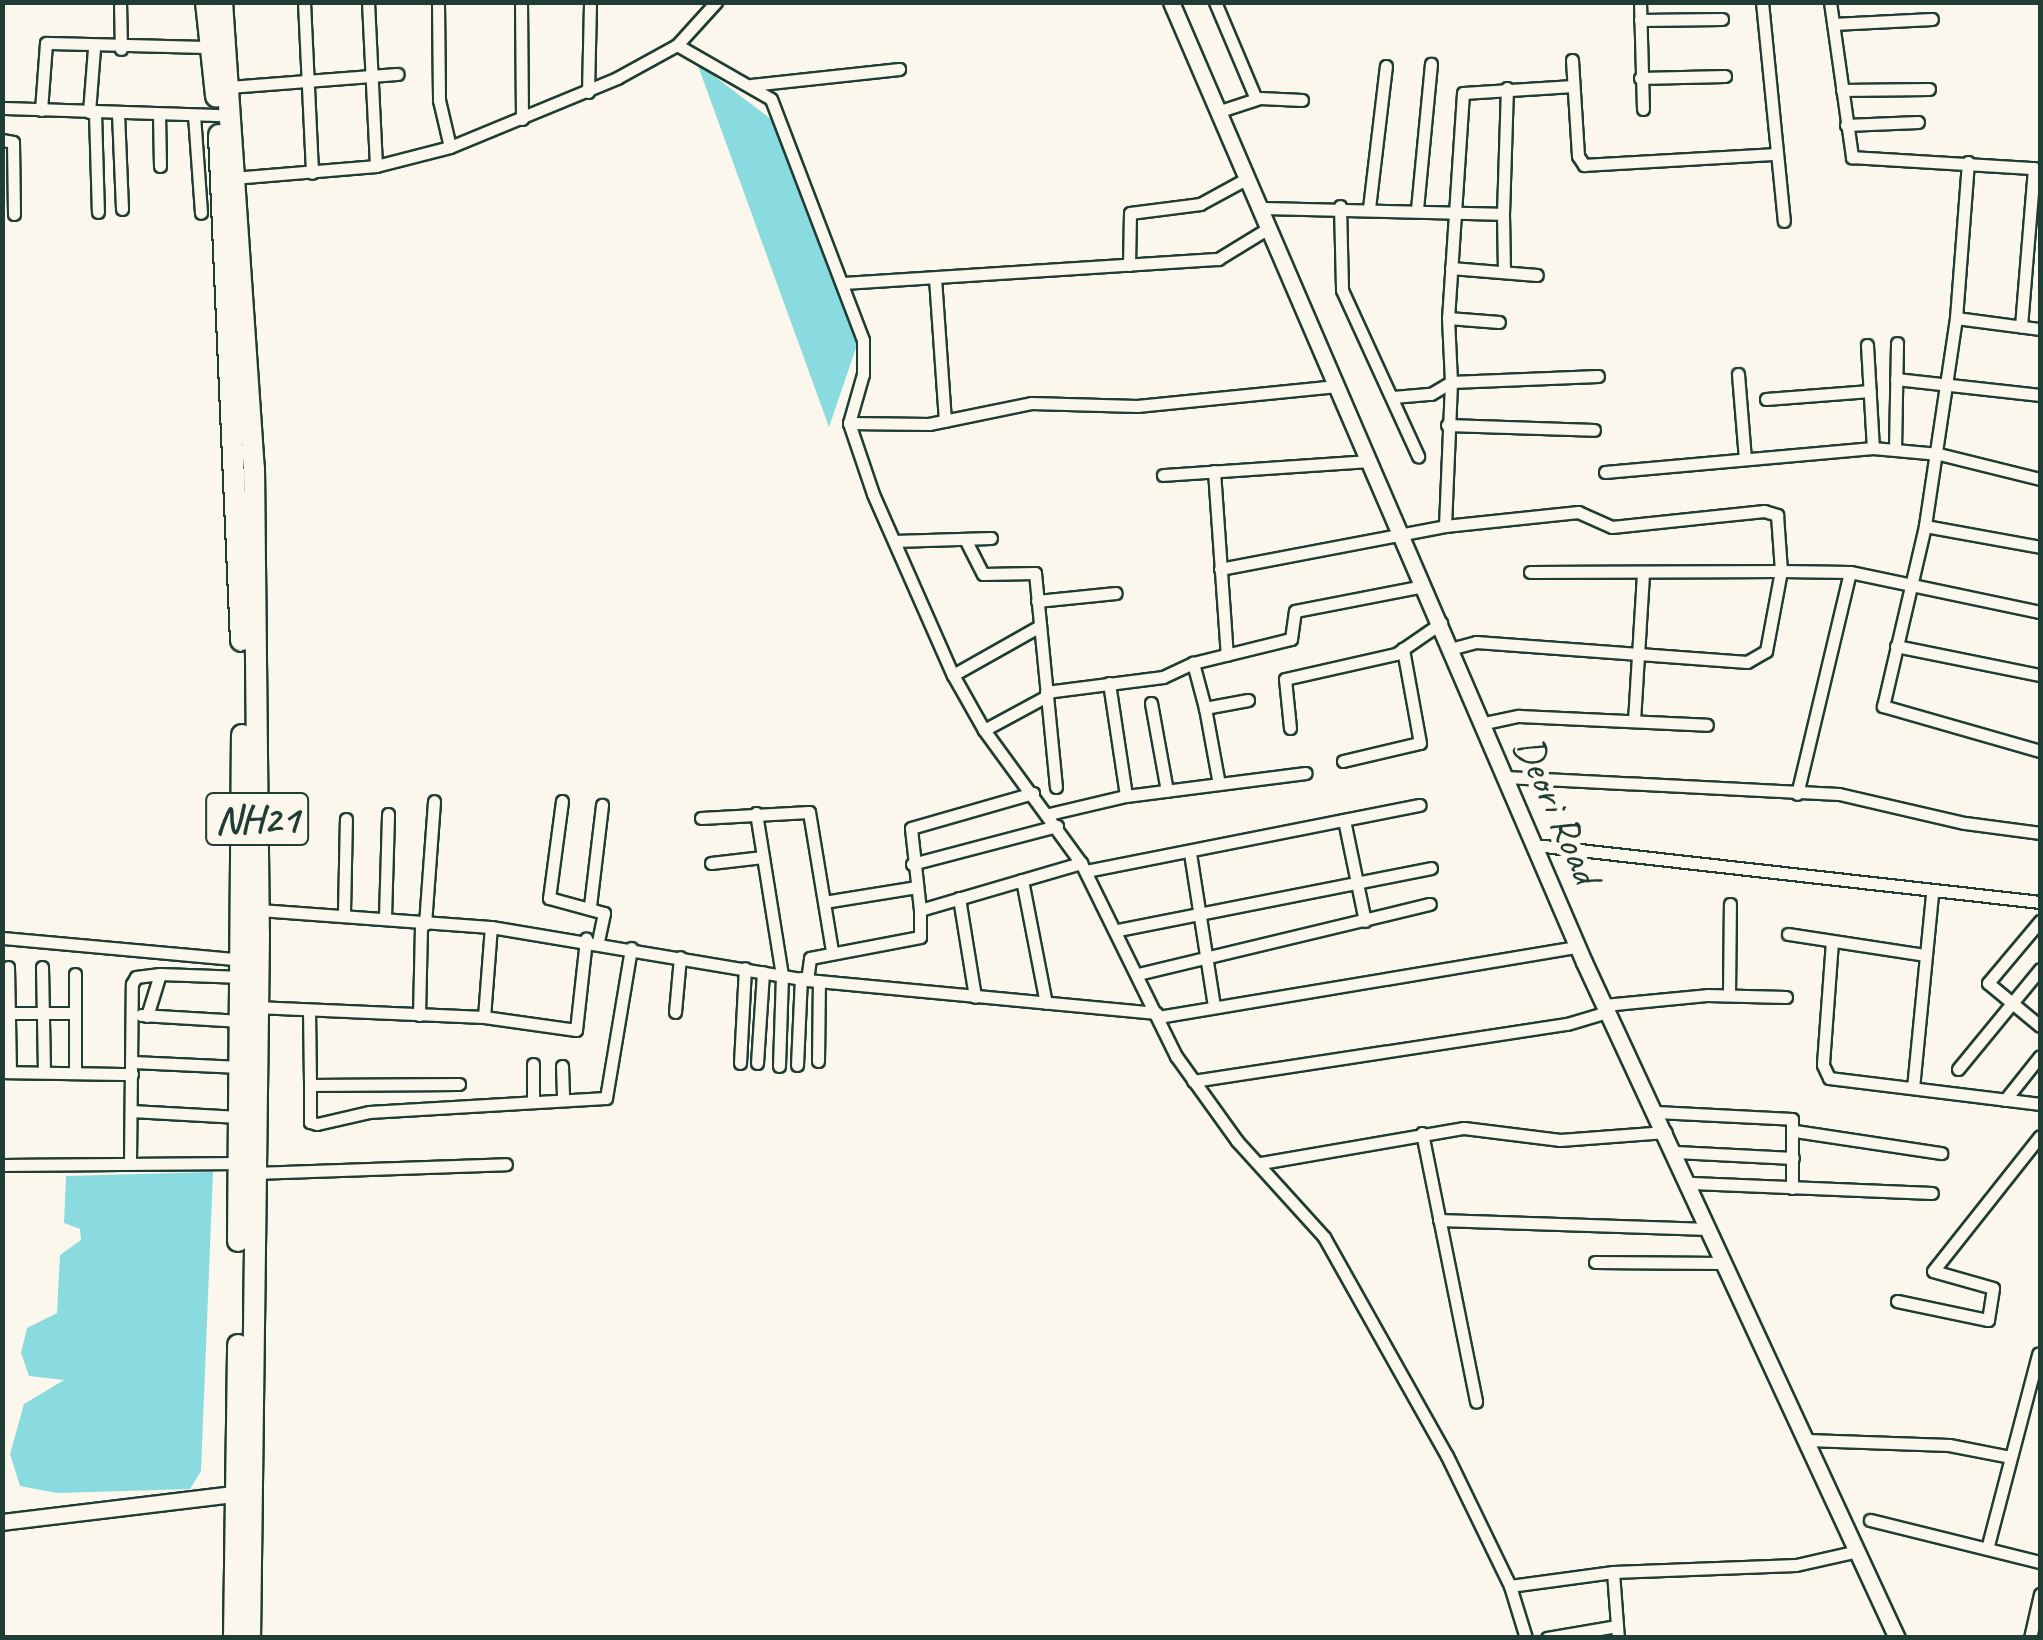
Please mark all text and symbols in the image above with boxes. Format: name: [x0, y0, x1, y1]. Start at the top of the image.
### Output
street label: Deori Road: [1502, 728, 1612, 892]
road number: NH21: [204, 784, 310, 854]

